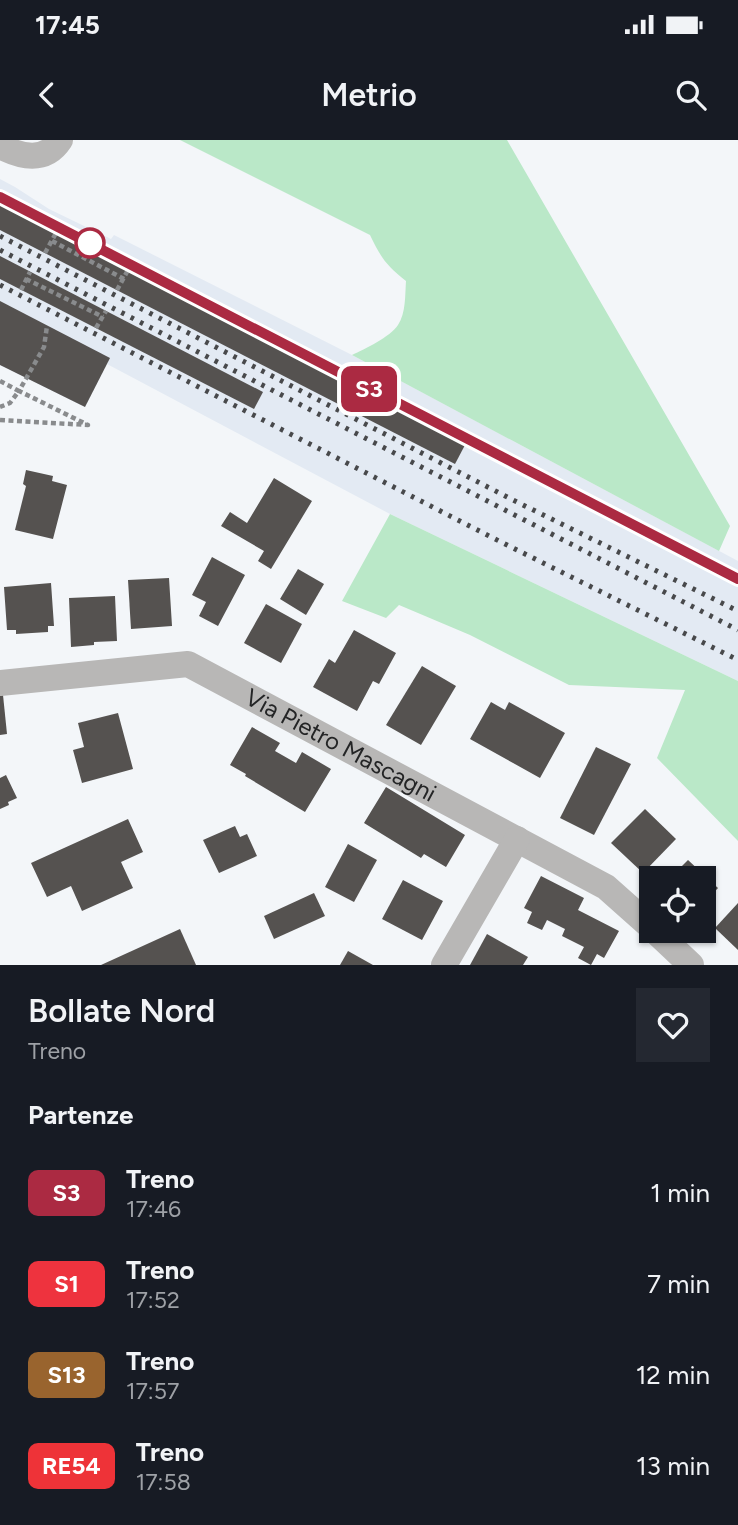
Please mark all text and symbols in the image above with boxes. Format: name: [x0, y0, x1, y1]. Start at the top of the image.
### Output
text: 17:45: [35, 9, 100, 41]
icon: back: [28, 76, 66, 114]
text: Metrio: [321, 76, 417, 114]
icon: search: [672, 76, 710, 114]
unlabelled marker: [75, 228, 105, 258]
line badge: S3: [338, 366, 400, 412]
text: S3: [355, 374, 383, 403]
street label: Via Pietro Mascagni: [241, 682, 441, 808]
map controls: [639, 866, 716, 943]
button: locate: [639, 866, 716, 943]
button: heart: [636, 988, 710, 1062]
text: Bollate Nord: [28, 991, 215, 1030]
text: Treno: [28, 1037, 86, 1065]
text: Partenze: [28, 1099, 133, 1131]
text: Treno: [126, 1163, 194, 1195]
text: 1 min: [650, 1177, 710, 1209]
text: S3: [53, 1178, 80, 1207]
text: 17:46: [126, 1195, 181, 1223]
text: Treno: [126, 1254, 194, 1286]
text: 7 min: [647, 1268, 710, 1300]
text: S1: [54, 1269, 79, 1298]
text: 17:52: [126, 1286, 180, 1314]
text: Treno: [126, 1345, 194, 1377]
text: 12 min: [636, 1359, 710, 1391]
text: S13: [47, 1360, 86, 1389]
text: 17:57: [126, 1377, 179, 1405]
text: Treno: [136, 1436, 204, 1468]
text: 13 min: [636, 1450, 710, 1482]
text: RE54: [42, 1451, 101, 1480]
text: 17:58: [136, 1468, 191, 1496]

